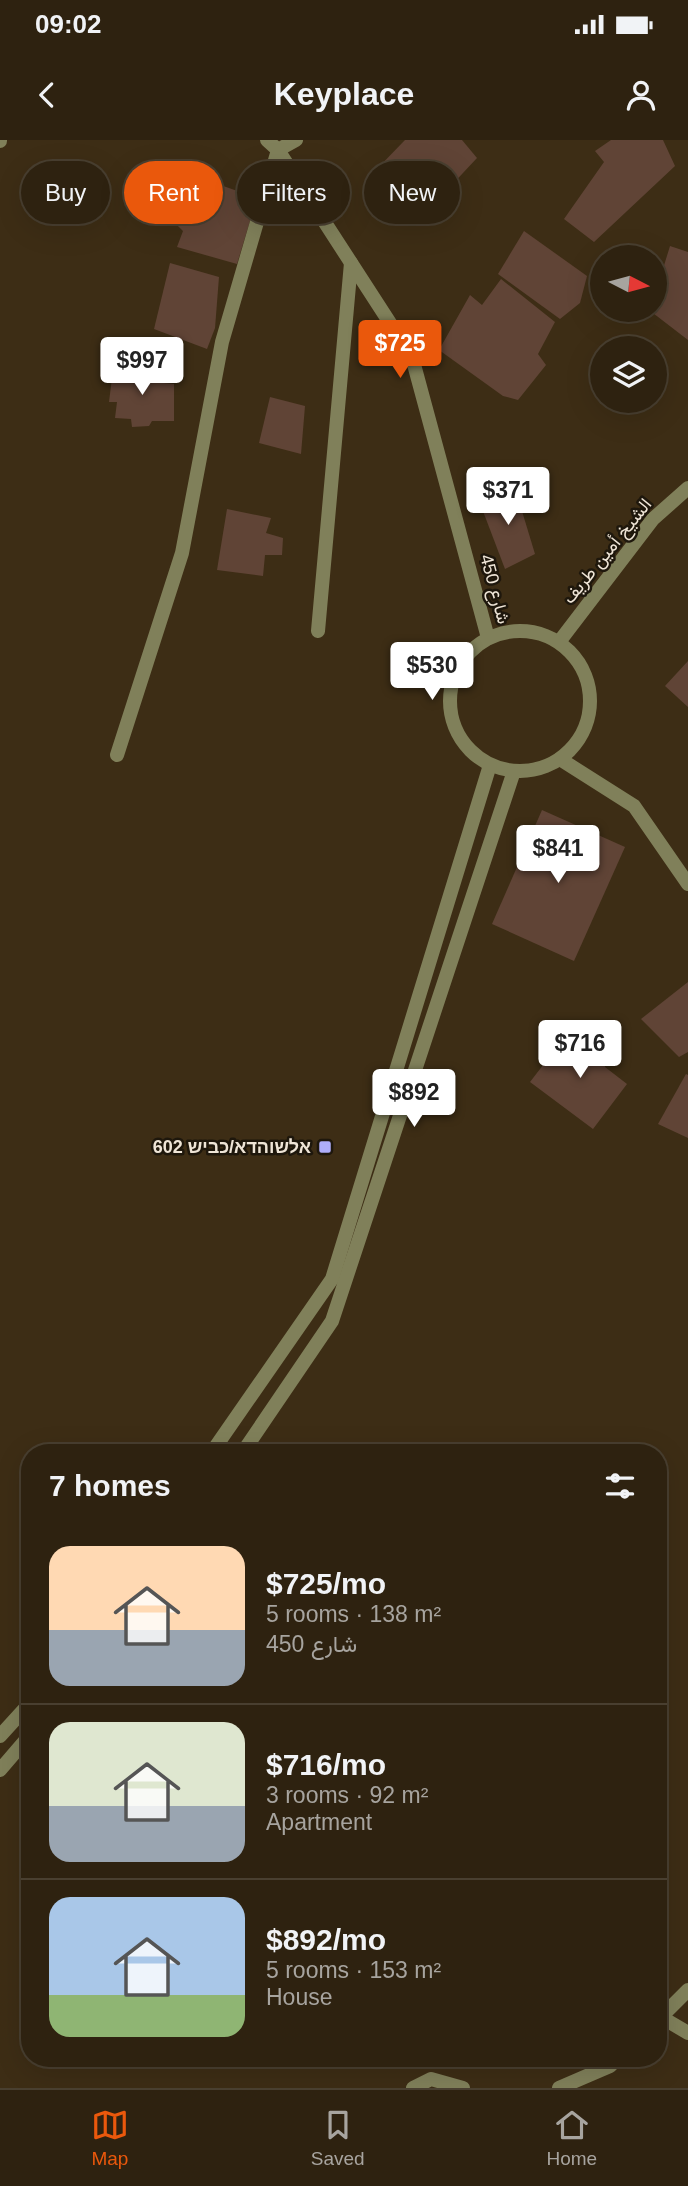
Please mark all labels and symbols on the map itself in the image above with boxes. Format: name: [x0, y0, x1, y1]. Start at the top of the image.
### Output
north arrow: [590, 245, 667, 322]
pin: $725: [359, 320, 441, 380]
pin: $997: [101, 338, 183, 397]
pin: $371: [467, 468, 549, 527]
street label: الشيخ أمين طريف: [559, 494, 657, 609]
street label: شارع 450: [474, 552, 514, 627]
pin: $530: [391, 643, 473, 702]
pin: $841: [517, 826, 599, 885]
pin: $716: [539, 1020, 621, 1080]
pin: $892: [373, 1070, 455, 1129]
place label: אלשוהדא/כביש 602: [153, 1137, 311, 1157]
marker: אלשוהדא/כביש 602: [317, 1139, 333, 1155]

